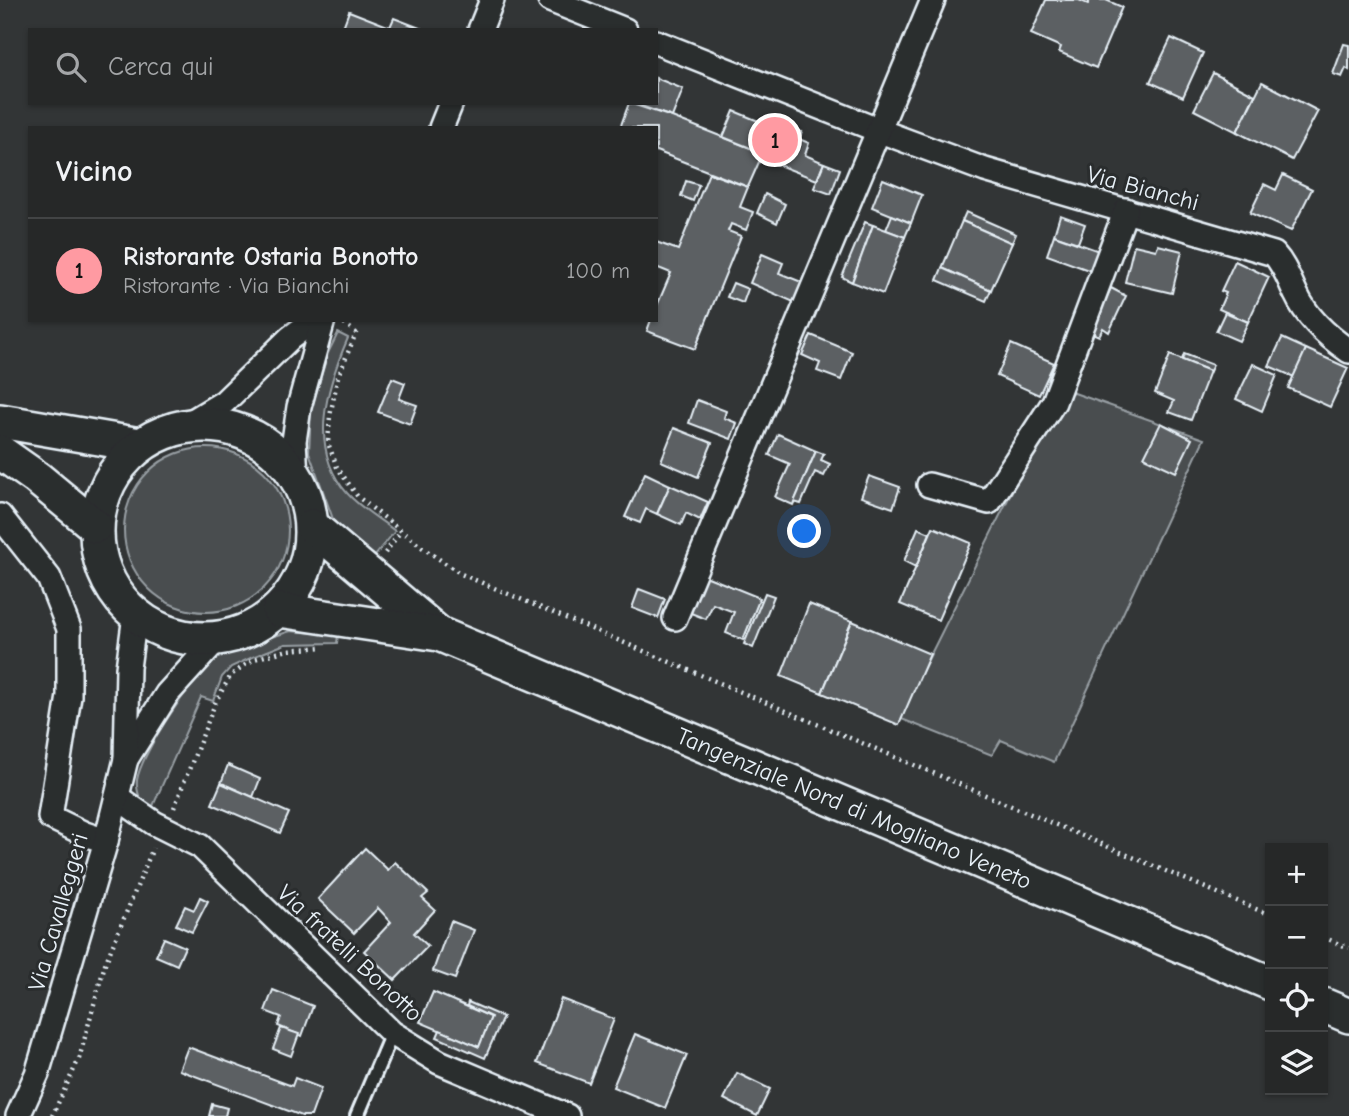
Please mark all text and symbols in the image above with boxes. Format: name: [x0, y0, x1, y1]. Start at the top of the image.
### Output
search box: [28, 28, 658, 105]
icon: search: [52, 48, 90, 86]
text: Cerca qui: [108, 52, 214, 82]
pin: 1: [752, 114, 798, 166]
text: Vicino: [56, 154, 133, 189]
street label: Via Bianchi: [1084, 160, 1202, 216]
text: Ristorante Ostaria Bonotto: [123, 242, 419, 272]
text: 1: [74, 257, 84, 284]
text: 100 m: [566, 257, 630, 284]
text: Ristorante · Via Bianchi: [123, 272, 350, 299]
your location: [787, 514, 821, 548]
street label: Tangenziale Nord di Mogliano Veneto: [672, 721, 1036, 895]
street label: Via Cavalleggeri: [22, 830, 94, 994]
map controls: [1265, 843, 1328, 1095]
button: +: [1265, 843, 1328, 906]
street label: Via fratelli Bonotto: [272, 879, 428, 1027]
button: −: [1265, 906, 1328, 969]
button: locate: [1265, 969, 1328, 1032]
button: layers: [1265, 1032, 1328, 1095]

